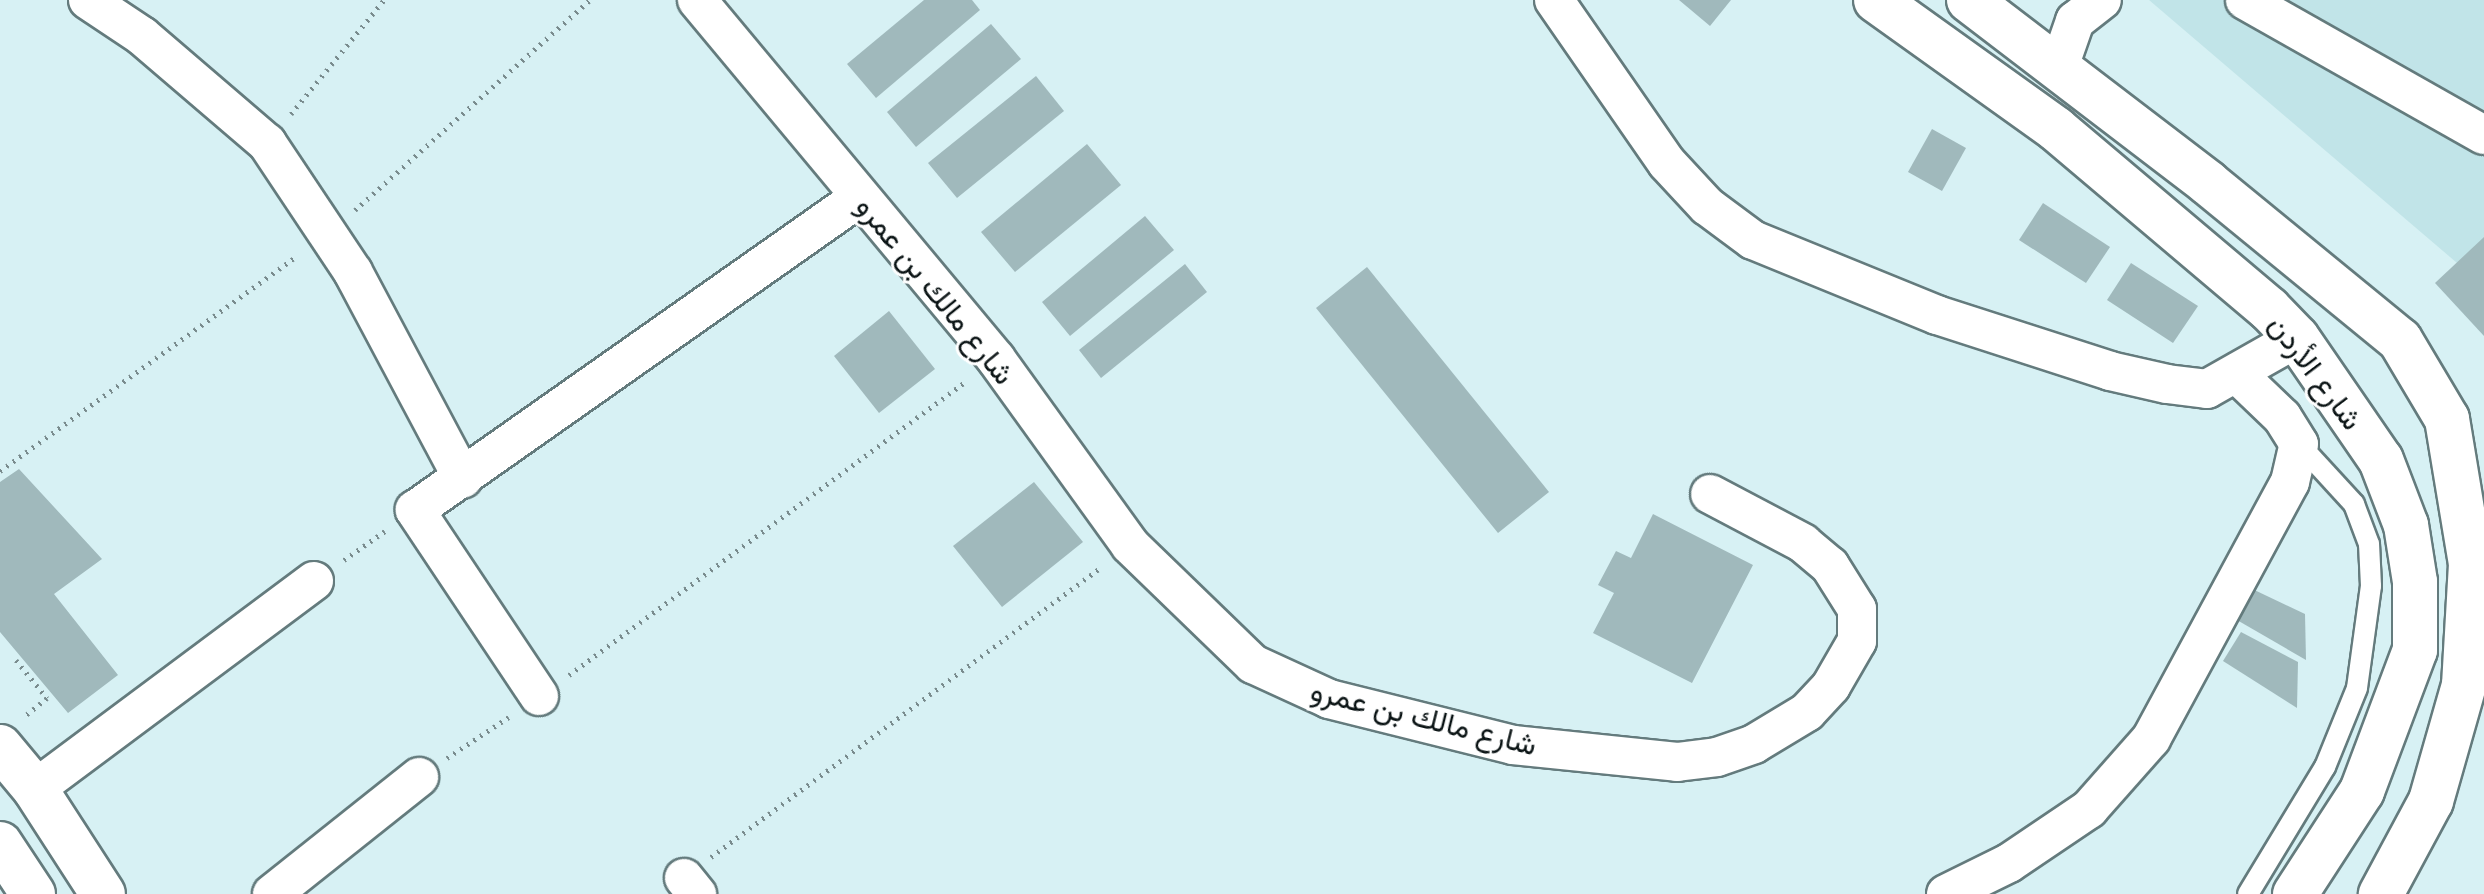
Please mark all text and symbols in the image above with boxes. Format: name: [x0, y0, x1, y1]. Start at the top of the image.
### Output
street label: شارع مالك بن عمرو: [849, 189, 1023, 391]
street label: شارع الأردن: [2261, 307, 2371, 437]
street label: شارع مالك بن عمرو: [1307, 672, 1541, 762]

